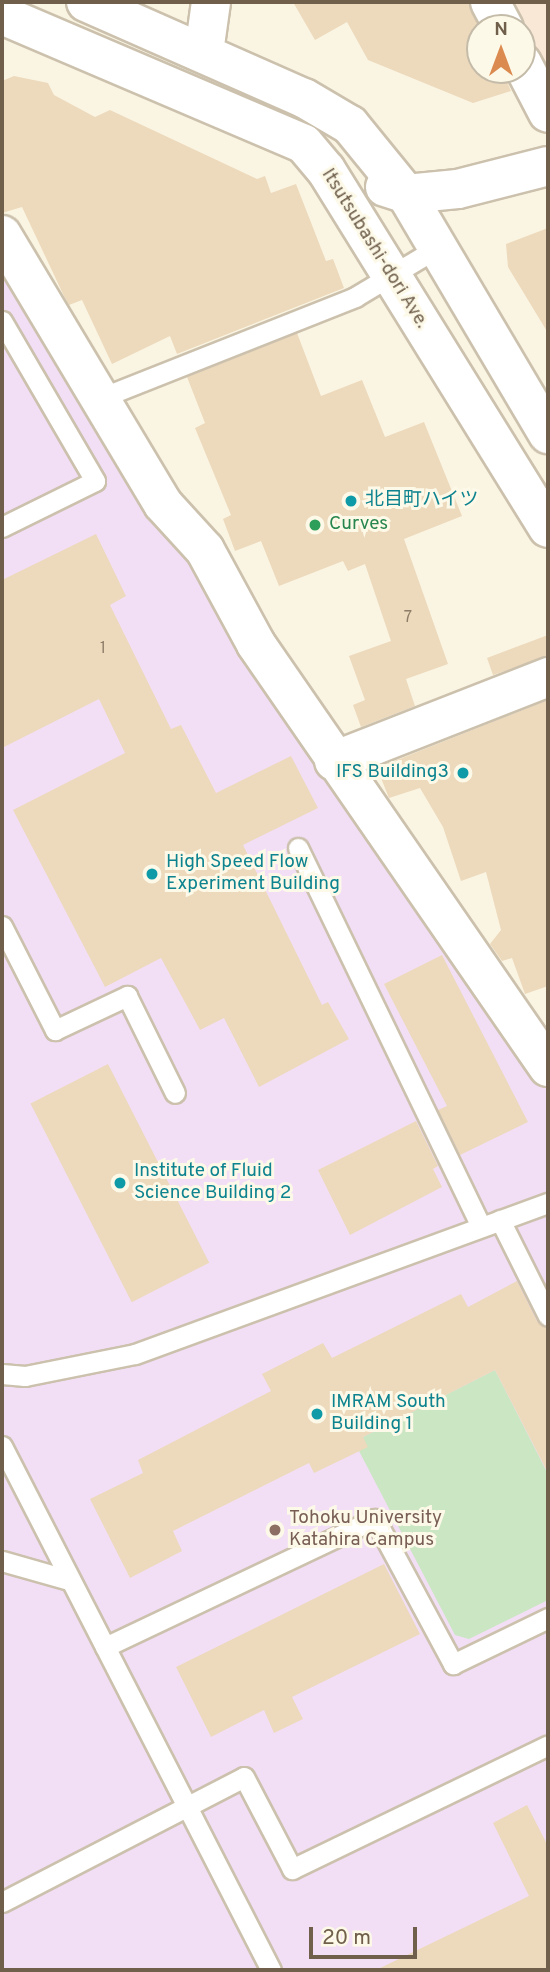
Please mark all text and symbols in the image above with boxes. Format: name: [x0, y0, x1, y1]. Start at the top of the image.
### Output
north arrow: [466, 14, 536, 84]
text: N: [494, 18, 508, 42]
street label: Itsutsubashi-dori Ave.: [315, 164, 433, 334]
place label: 北目町ハイツ: [365, 490, 479, 512]
marker: 北目町ハイツ: [343, 493, 359, 509]
place label: Curves: [329, 514, 388, 536]
marker: Curves: [307, 517, 323, 533]
house number: 7: [404, 608, 412, 628]
house number: 1: [100, 639, 106, 659]
place label: IFS Building3: [336, 762, 449, 784]
marker: IFS Building3: [455, 765, 471, 781]
place label: High Speed Flow Experiment Building: [166, 852, 340, 896]
marker: High Speed Flow Experiment Building: [144, 866, 160, 882]
place label: Institute of Fluid Science Building 2: [134, 1161, 291, 1205]
marker: Institute of Fluid Science Building 2: [112, 1175, 128, 1191]
place label: IMRAM South Building 1: [331, 1392, 446, 1436]
marker: IMRAM South Building 1: [309, 1406, 325, 1422]
place label: Tohoku University Katahira Campus: [289, 1508, 442, 1552]
marker: Tohoku University Katahira Campus: [267, 1522, 283, 1538]
scale bar: [312, 1912, 420, 1956]
text: 20 m: [322, 1925, 371, 1952]

